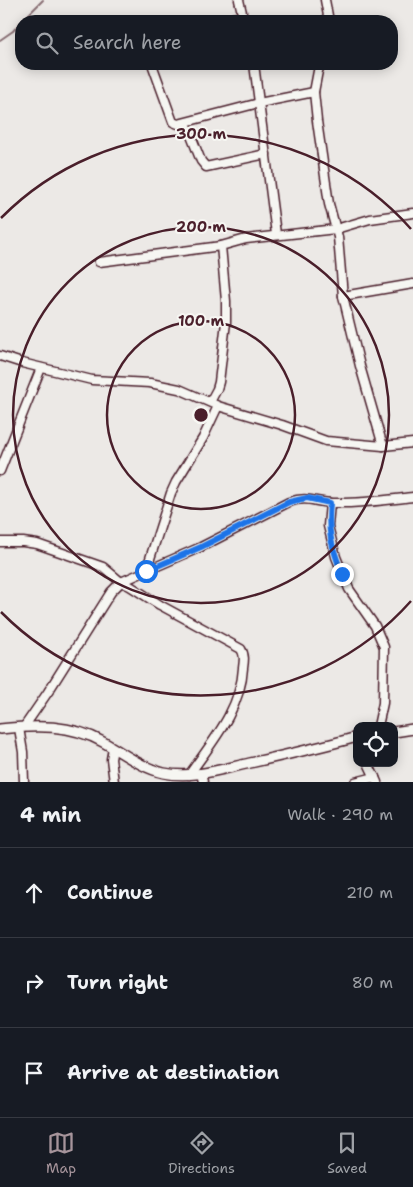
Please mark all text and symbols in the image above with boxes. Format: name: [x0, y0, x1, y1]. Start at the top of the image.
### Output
search box: [15, 15, 398, 70]
icon: search: [33, 29, 61, 57]
text: Search here: [73, 30, 182, 55]
text: 300 m: [176, 124, 226, 144]
text: 200 m: [176, 217, 226, 237]
text: 100 m: [178, 311, 224, 331]
centre of rings: [192, 406, 210, 424]
route start: [135, 560, 158, 583]
route end: [331, 563, 354, 586]
map controls: [353, 722, 398, 767]
button: locate: [353, 722, 398, 767]
text: 4 min: [20, 801, 81, 829]
text: Walk · 290 m: [287, 804, 393, 825]
icon: ahead: [20, 879, 48, 907]
text: Continue: [67, 880, 153, 905]
text: 210 m: [346, 882, 393, 903]
icon: right: [20, 969, 48, 997]
text: Turn right: [67, 970, 168, 995]
text: 80 m: [352, 972, 393, 993]
icon: arrive: [20, 1059, 48, 1087]
text: Arrive at destination: [67, 1060, 279, 1085]
tab: Map: [46, 1129, 76, 1177]
tab: Directions: [168, 1129, 235, 1177]
tab: Saved: [327, 1129, 367, 1177]

